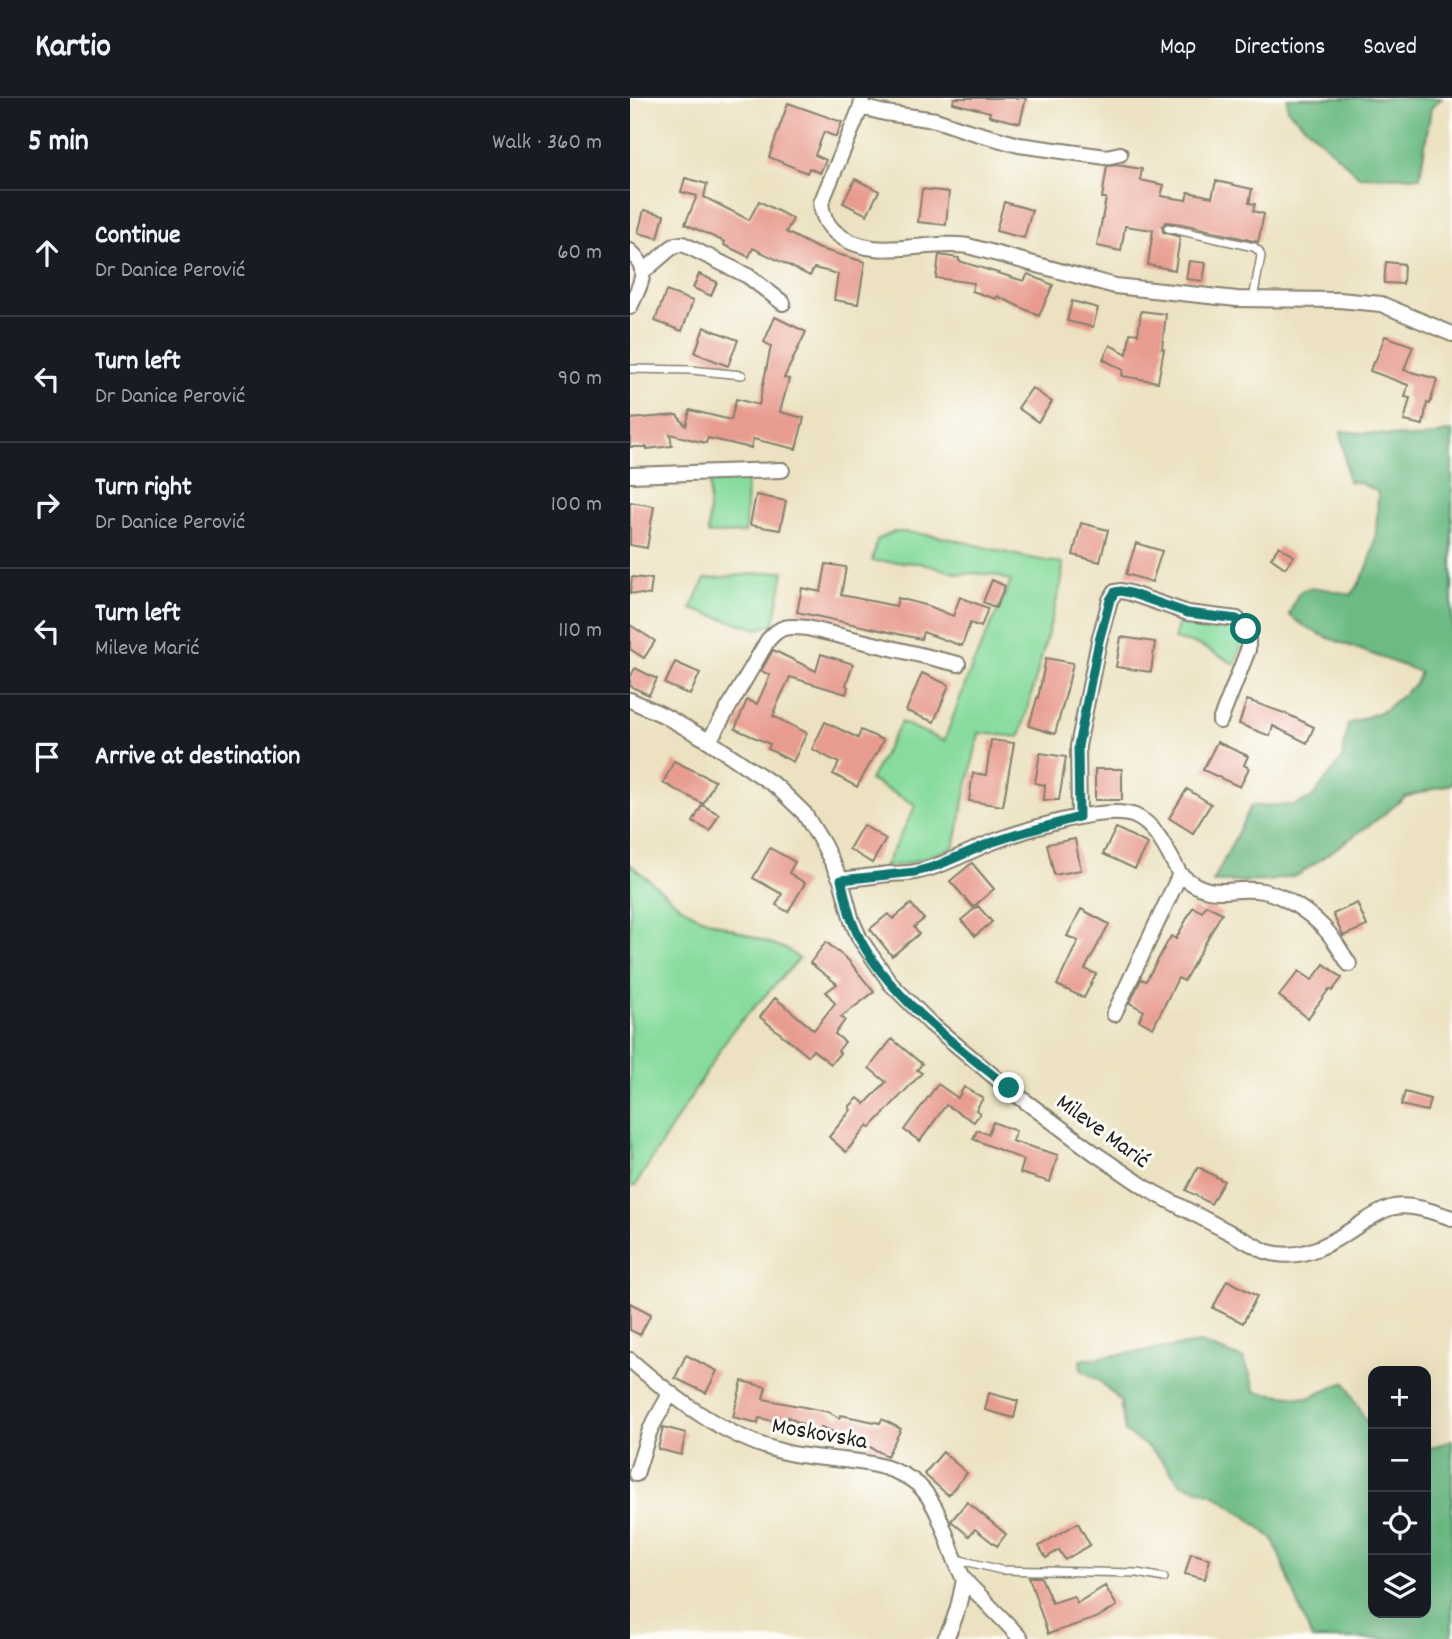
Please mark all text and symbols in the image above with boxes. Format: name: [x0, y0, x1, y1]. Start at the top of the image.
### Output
text: Kartio: [35, 25, 111, 72]
text: Map: [1160, 31, 1196, 65]
text: Directions: [1234, 31, 1325, 65]
text: Saved: [1363, 31, 1417, 65]
text: 5 min: [28, 122, 89, 165]
text: Walk · 360 m: [492, 127, 602, 160]
text: Continue: [95, 218, 180, 255]
icon: ahead: [28, 234, 66, 272]
text: 60 m: [557, 237, 602, 270]
text: Dr Danice Perović: [95, 255, 245, 288]
text: Turn left: [95, 344, 181, 381]
icon: left: [28, 360, 66, 398]
text: 90 m: [558, 363, 602, 396]
text: Dr Danice Perović: [95, 381, 245, 414]
text: Turn right: [95, 470, 192, 507]
icon: right: [28, 486, 66, 524]
text: 100 m: [551, 489, 602, 522]
text: Dr Danice Perović: [95, 507, 245, 540]
text: Turn left: [95, 596, 181, 633]
icon: left: [28, 612, 66, 650]
route start: [1230, 613, 1261, 644]
text: 110 m: [558, 615, 602, 648]
text: Mileve Marić: [95, 633, 200, 666]
icon: arrive: [28, 738, 66, 776]
text: Arrive at destination: [95, 739, 300, 776]
route end: [993, 1072, 1024, 1103]
street label: Mileve Marić: [1048, 1087, 1156, 1178]
map controls: [1368, 1366, 1431, 1618]
button: +: [1368, 1366, 1431, 1429]
street label: Moskovska: [769, 1410, 871, 1460]
button: −: [1368, 1429, 1431, 1492]
button: locate: [1368, 1492, 1431, 1555]
button: layers: [1368, 1555, 1431, 1618]

